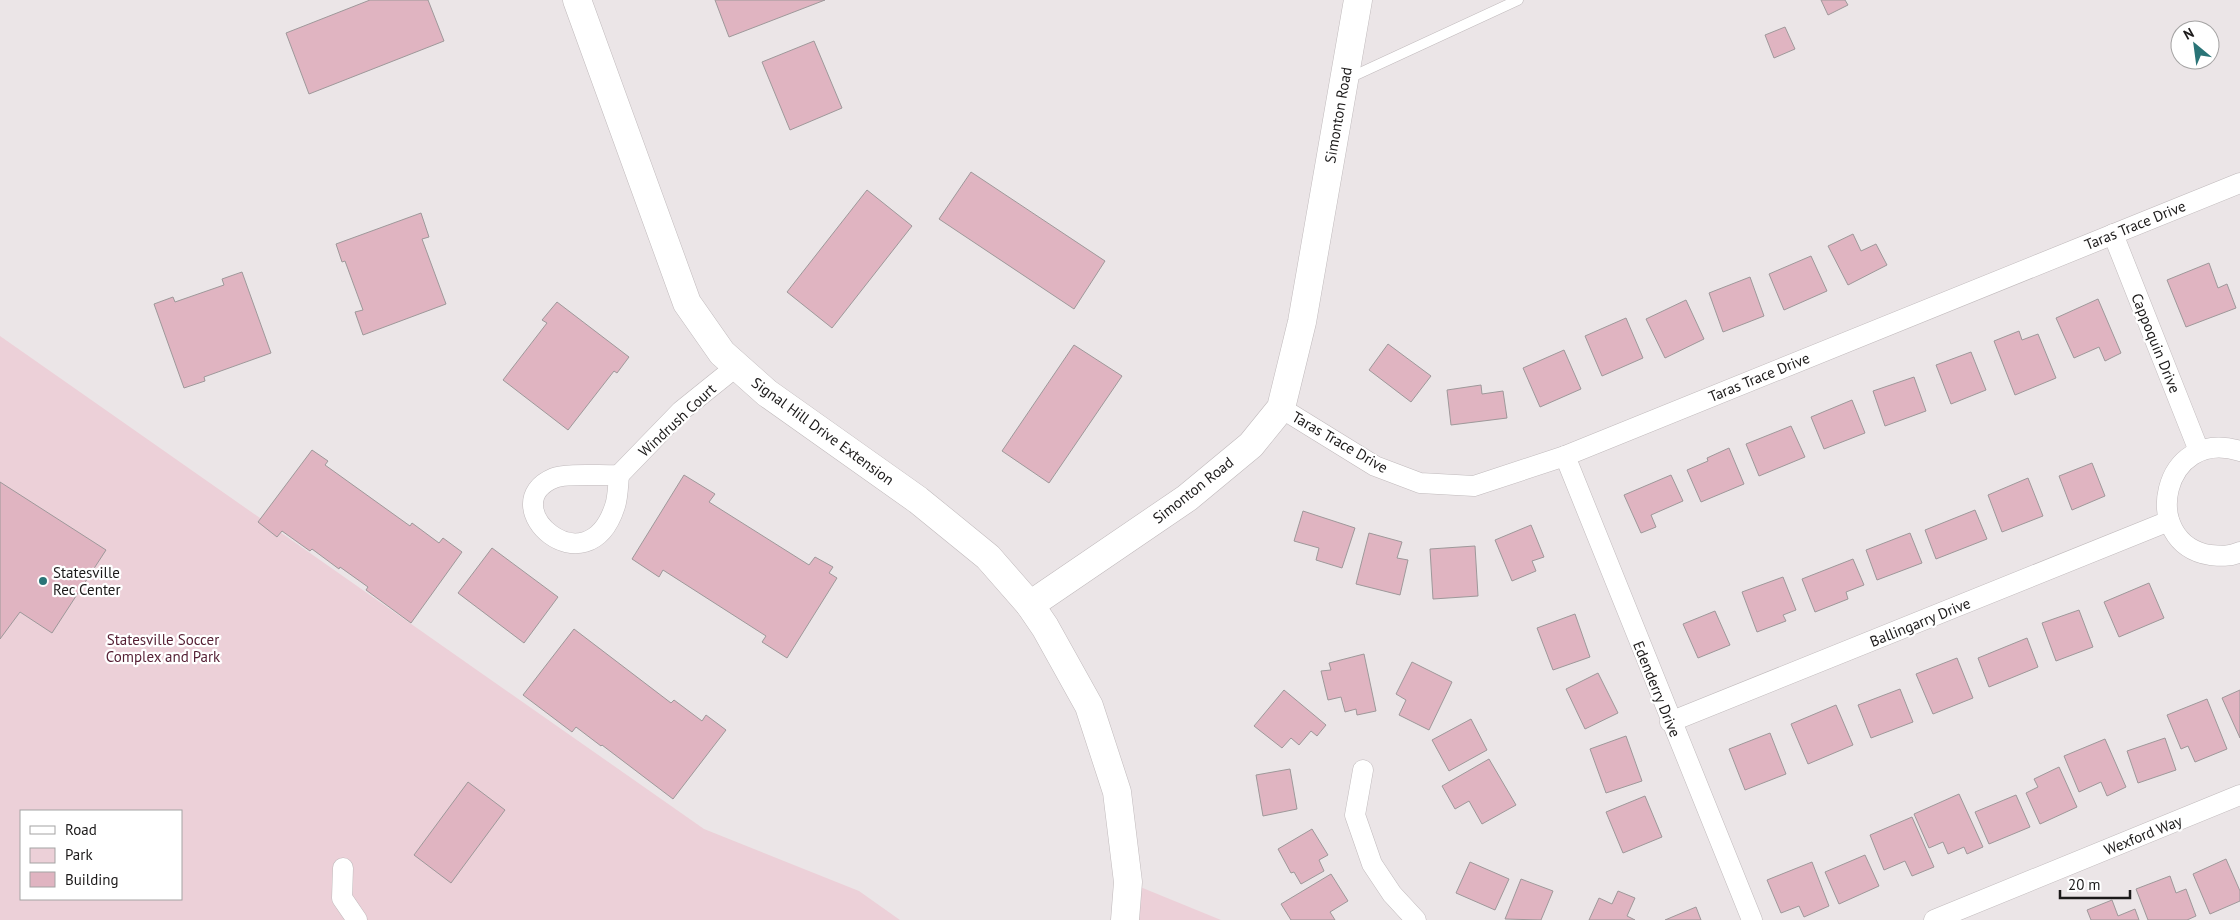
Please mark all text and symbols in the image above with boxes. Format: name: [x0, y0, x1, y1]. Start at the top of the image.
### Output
north arrow: [2170, 20, 2220, 70]
text: N: [2180, 24, 2197, 44]
street label: Simonton Road: [1320, 65, 1356, 165]
street label: Taras Trace Drive: [2082, 196, 2188, 254]
street label: Cappoquin Drive: [2127, 290, 2185, 396]
street label: Taras Trace Drive: [1706, 348, 1812, 406]
street label: Signal Hill Drive Extension: [748, 373, 898, 489]
street label: Windrush Court: [634, 379, 720, 461]
street label: Taras Trace Drive: [1289, 407, 1391, 477]
street label: Simonton Road: [1149, 453, 1237, 527]
place label: Statesville Rec Center: [53, 563, 121, 599]
marker: Statesville Rec Center: [37, 575, 49, 587]
street label: Ballingarry Drive: [1867, 593, 1973, 651]
park label: Statesville Soccer Complex and Park: [106, 630, 221, 666]
street label: Edenderry Drive: [1629, 638, 1685, 740]
legend: [20, 810, 182, 900]
street label: Wexford Way: [2101, 811, 2185, 859]
text: Road: [65, 820, 97, 839]
text: Park: [65, 845, 93, 864]
scale bar: [2060, 868, 2130, 900]
text: Building: [65, 870, 119, 889]
text: 20 m: [2068, 875, 2101, 894]

